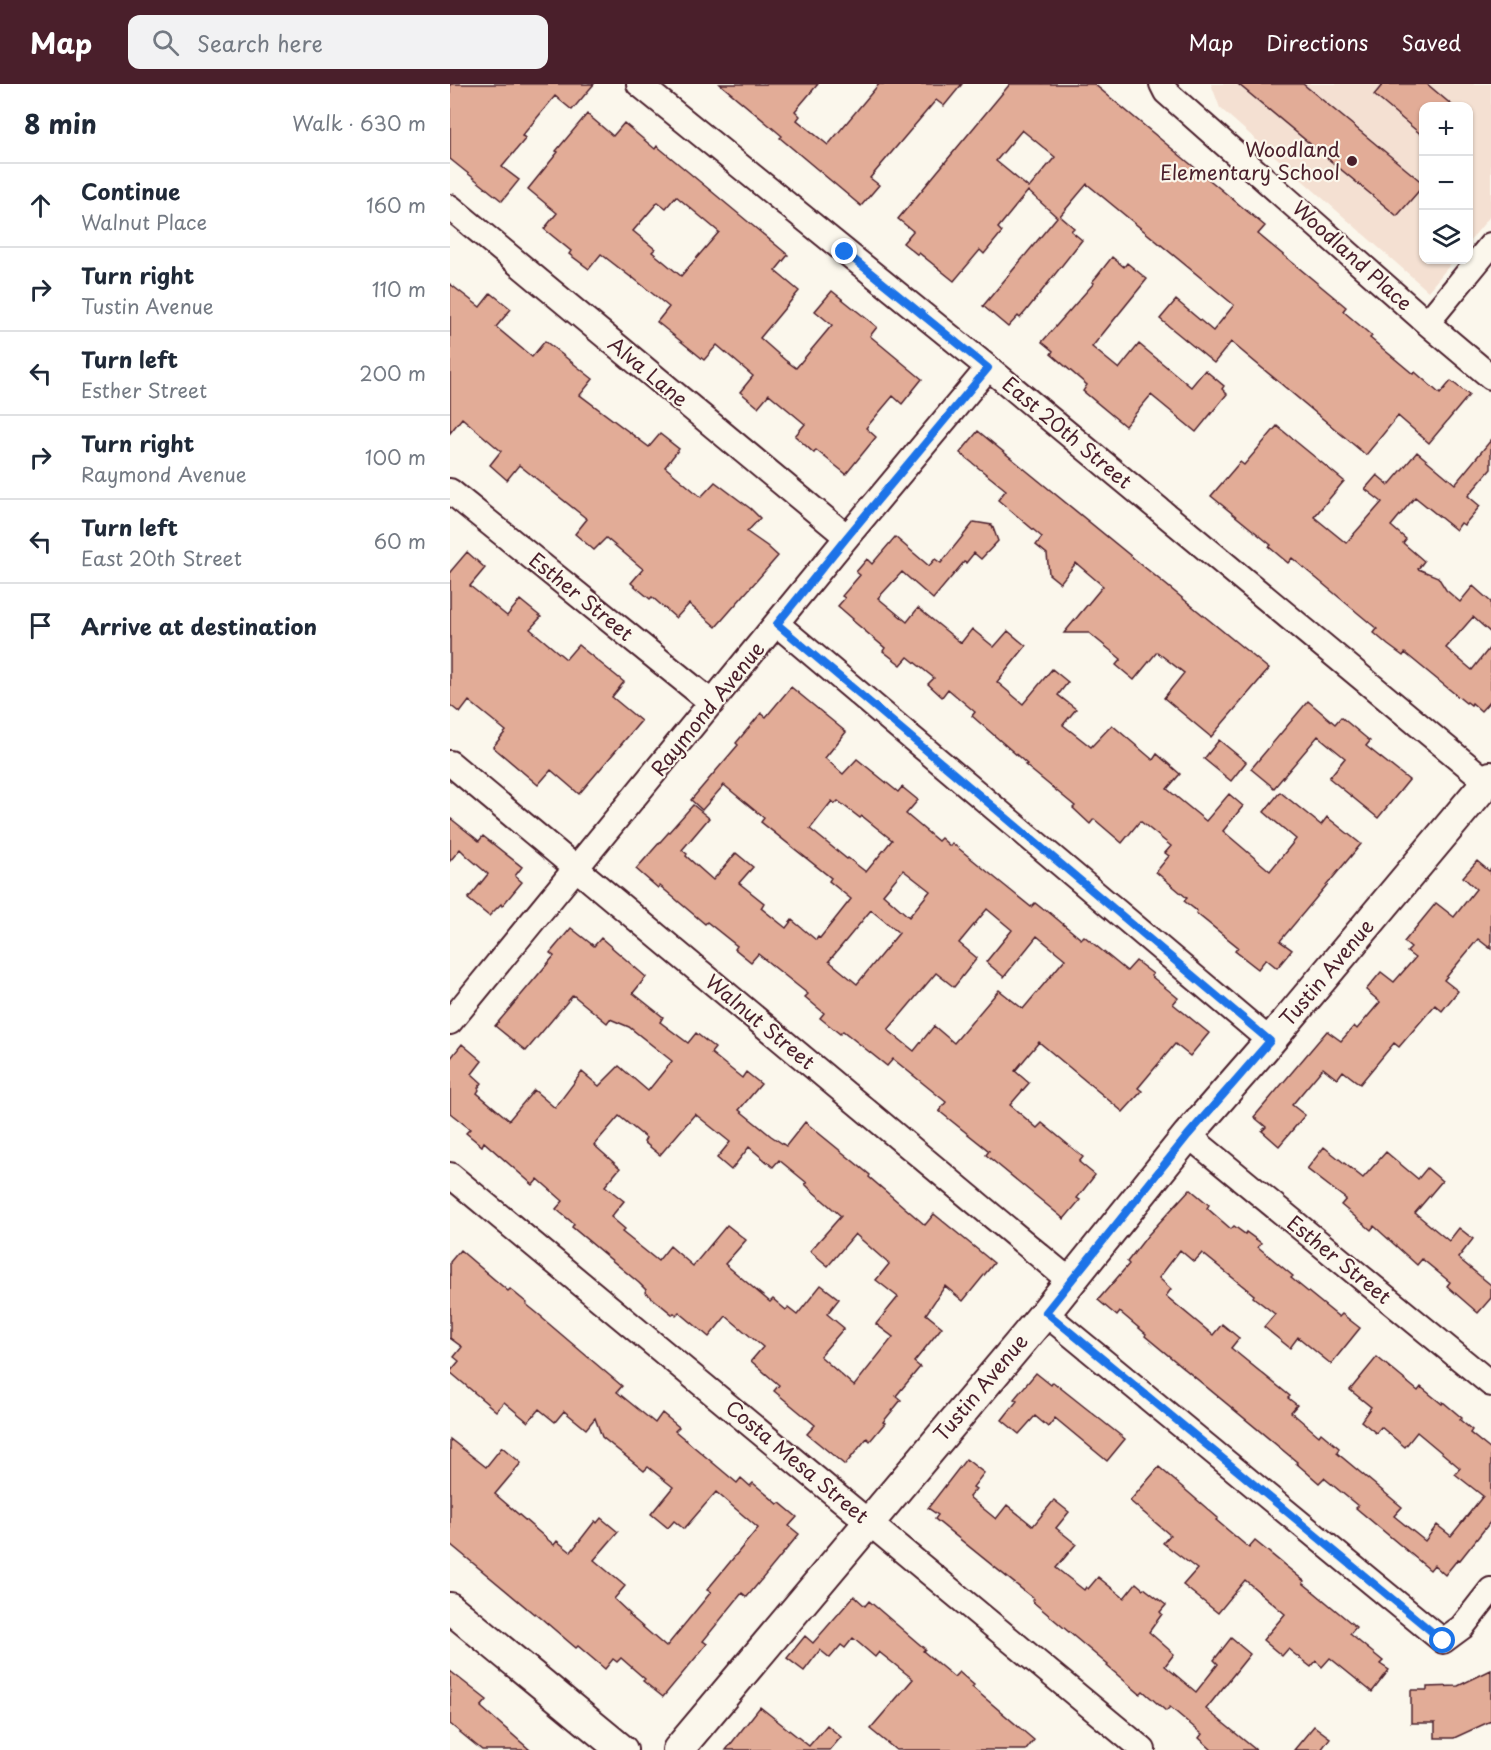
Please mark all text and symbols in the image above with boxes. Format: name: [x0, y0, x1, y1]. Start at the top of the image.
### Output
search box: [128, 15, 548, 69]
text: Map: [30, 21, 92, 64]
icon: search: [149, 26, 182, 59]
text: Search here: [197, 26, 323, 59]
text: Map: [1188, 26, 1233, 58]
text: Directions: [1266, 26, 1368, 58]
text: Saved: [1401, 26, 1461, 58]
map controls: [1419, 102, 1473, 264]
button: +: [1419, 102, 1473, 156]
text: 8 min: [24, 104, 97, 143]
text: Walk · 630 m: [292, 108, 426, 138]
place label: Woodland Elementary School: [1160, 134, 1340, 187]
marker: Woodland Elementary School: [1345, 154, 1359, 168]
button: −: [1419, 156, 1473, 210]
text: Continue: [81, 174, 180, 207]
icon: ahead: [24, 189, 57, 222]
text: 160 m: [366, 190, 426, 220]
street label: Woodland Place: [1286, 193, 1419, 317]
text: Walnut Place: [81, 207, 207, 237]
button: layers: [1419, 210, 1473, 264]
route end: [831, 238, 857, 264]
text: Turn right: [81, 258, 194, 291]
icon: right: [24, 273, 57, 306]
text: 110 m: [372, 274, 426, 304]
text: Tustin Avenue: [81, 291, 214, 321]
street label: Alva Lane: [602, 329, 695, 414]
text: Turn left: [81, 342, 178, 375]
icon: left: [24, 357, 57, 390]
text: 200 m: [359, 358, 426, 388]
street label: East 20th Street: [996, 369, 1139, 495]
text: Esther Street: [81, 375, 207, 405]
text: Turn right: [81, 426, 194, 459]
icon: right: [24, 441, 57, 474]
text: 100 m: [365, 442, 426, 472]
text: Raymond Avenue: [81, 459, 247, 489]
text: Turn left: [81, 510, 178, 543]
icon: left: [24, 525, 57, 558]
text: 60 m: [374, 526, 426, 556]
text: East 20th Street: [81, 543, 242, 573]
street label: Esther Street: [523, 545, 640, 648]
icon: arrive: [24, 609, 57, 642]
text: Arrive at destination: [81, 609, 317, 642]
street label: Raymond Avenue: [643, 634, 771, 782]
street label: Tustin Avenue: [1272, 912, 1380, 1033]
street label: Walnut Street: [699, 966, 822, 1076]
street label: Esther Street: [1281, 1208, 1398, 1311]
street label: Tustin Avenue: [926, 1327, 1034, 1448]
street label: Costa Mesa Street: [720, 1392, 876, 1530]
route start: [1429, 1627, 1455, 1653]

